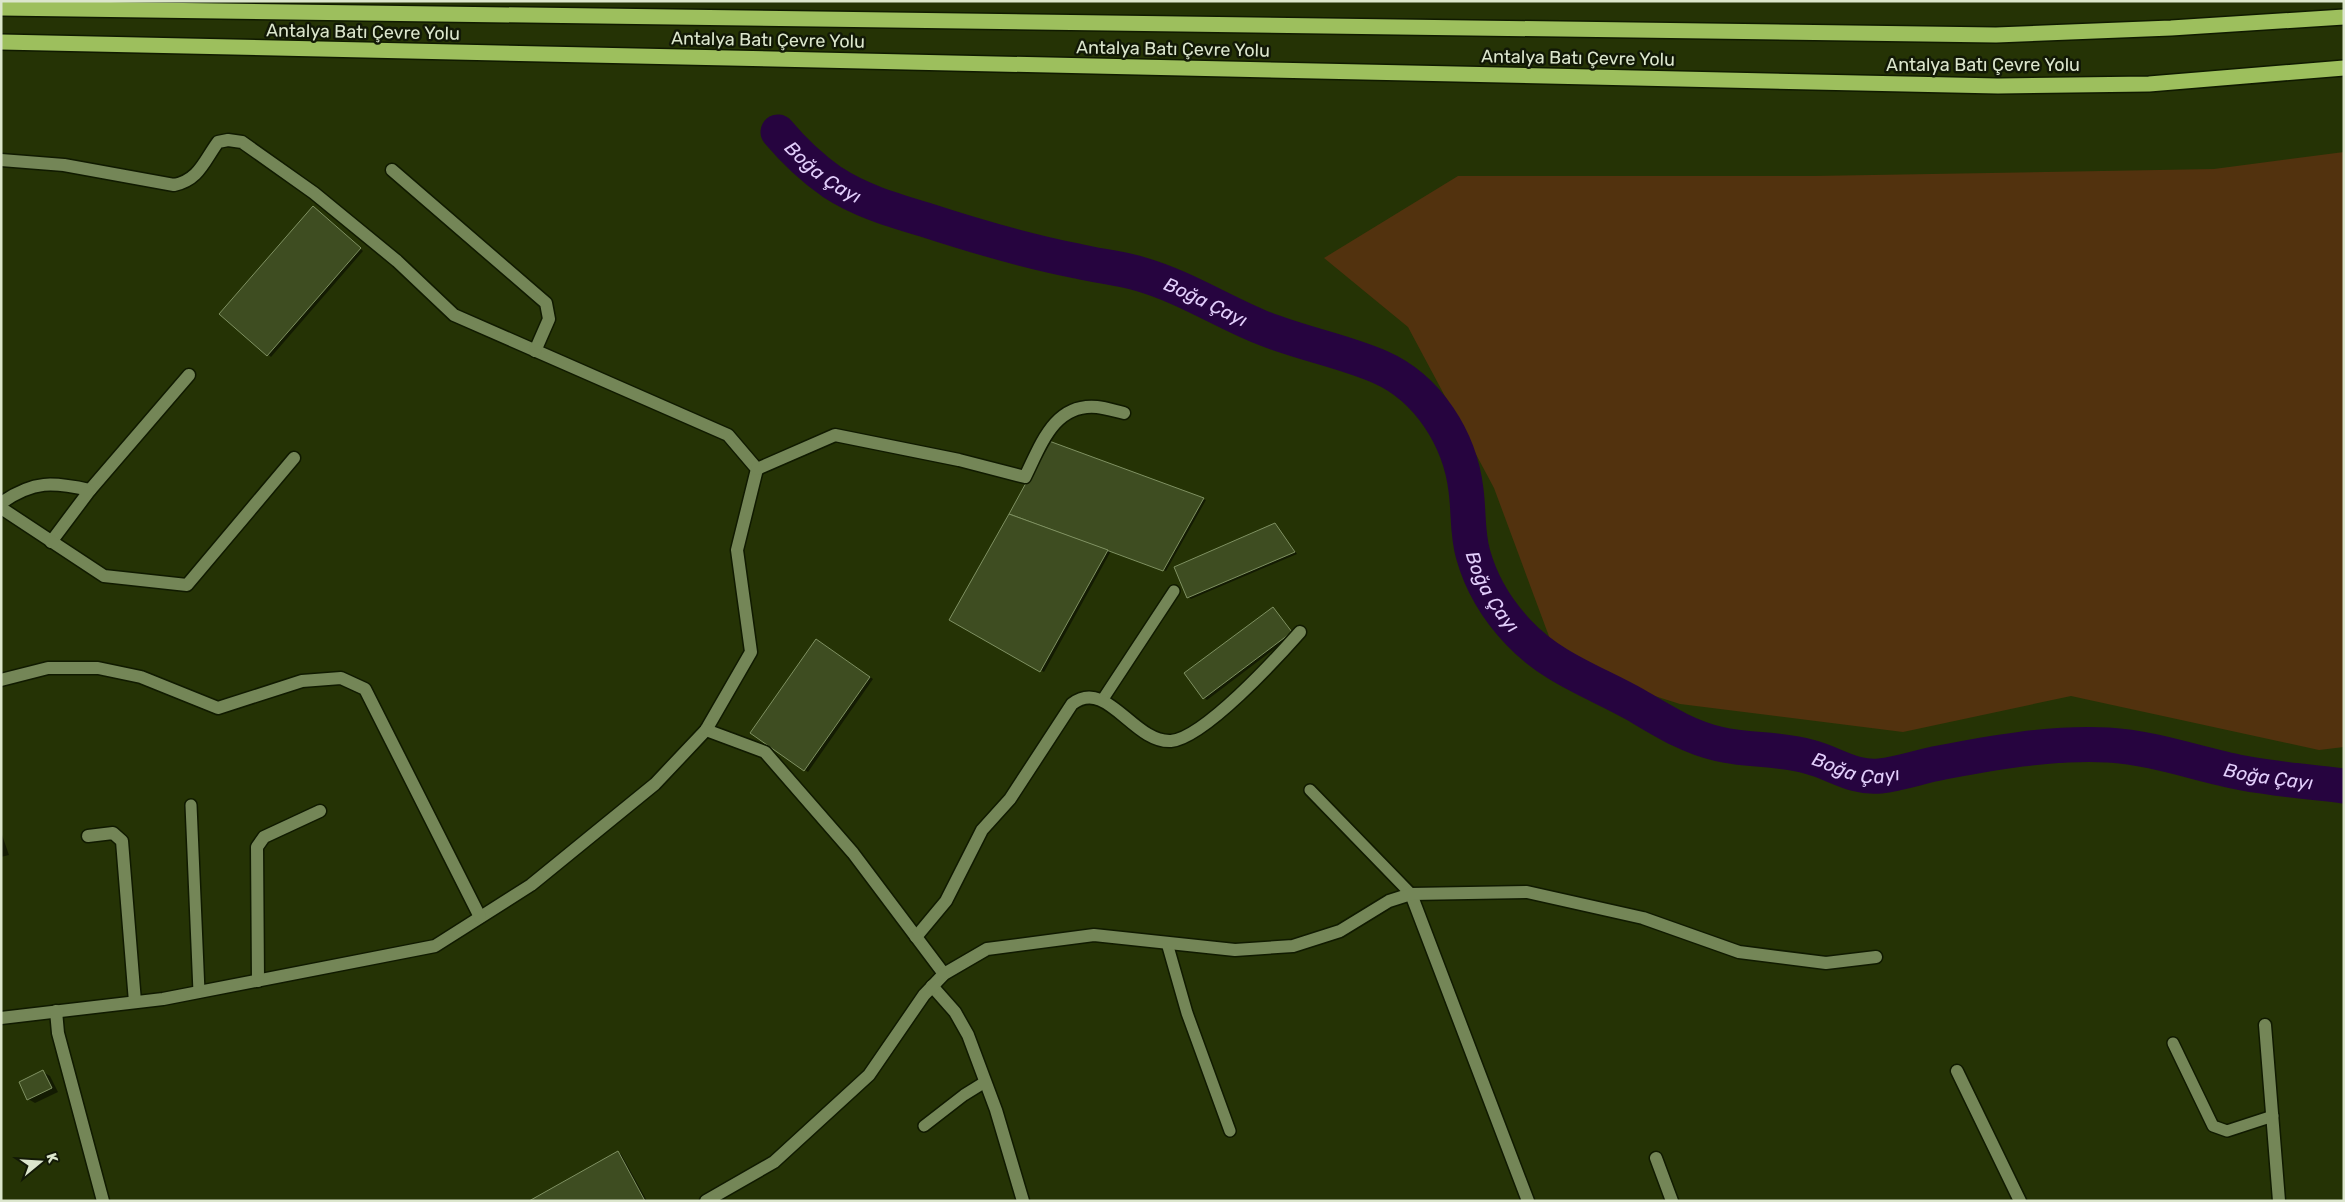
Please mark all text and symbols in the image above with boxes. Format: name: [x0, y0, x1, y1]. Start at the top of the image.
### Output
street label: Antalya Batı Çevre Yolu: [266, 19, 460, 45]
street label: Antalya Batı Çevre Yolu: [671, 27, 865, 53]
street label: Antalya Batı Çevre Yolu: [1076, 36, 1270, 62]
street label: Antalya Batı Çevre Yolu: [1481, 45, 1675, 71]
street label: Antalya Batı Çevre Yolu: [1886, 54, 2080, 76]
water label: Boğa Çayı: [780, 136, 865, 208]
water label: Boğa Çayı: [1161, 272, 1251, 332]
water label: Boğa Çayı: [1461, 549, 1524, 638]
water label: Boğa Çayı: [1809, 747, 1902, 789]
water label: Boğa Çayı: [2222, 758, 2315, 794]
north arrow: [15, 1137, 65, 1187]
text: K: [42, 1151, 62, 1166]

